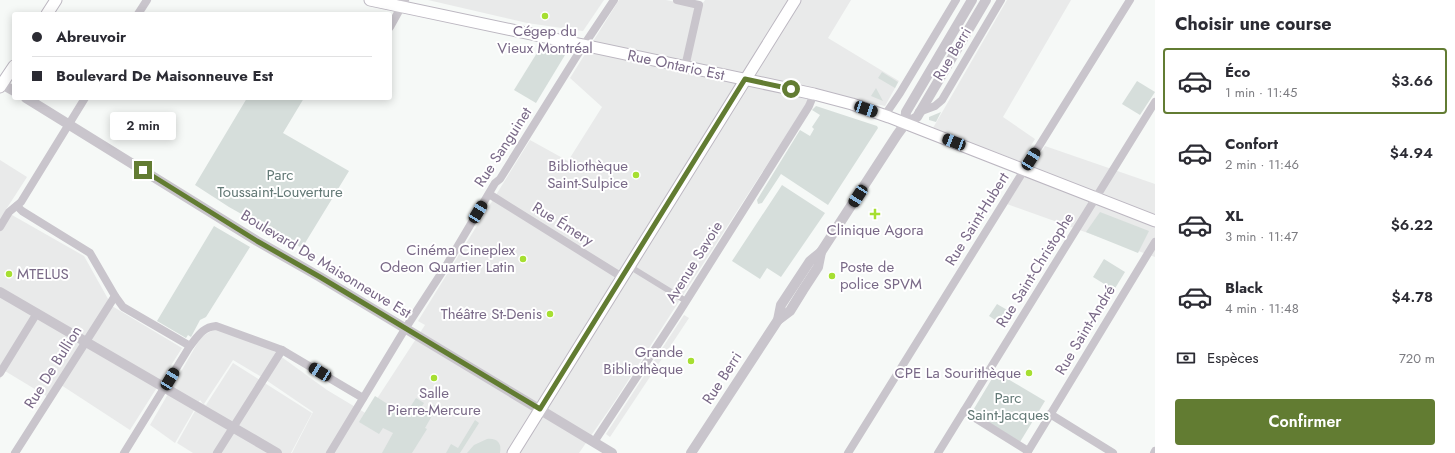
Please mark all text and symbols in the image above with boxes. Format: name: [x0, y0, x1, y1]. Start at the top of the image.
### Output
marker: Cégep du Vieux Montréal: [540, 11, 550, 21]
text: Choisir une course: [1175, 11, 1332, 37]
place label: Cégep du Vieux Montréal: [497, 20, 593, 59]
street label: Rue Berri: [927, 23, 977, 85]
text: Abreuvoir: [56, 26, 126, 48]
street label: Rue Ontario Est: [625, 44, 727, 86]
text: Éco: [1225, 61, 1250, 83]
icon: car: [1177, 63, 1213, 99]
text: Boulevard De Maisonneuve Est: [56, 65, 273, 87]
text: $3.66: [1391, 70, 1433, 92]
route start: [782, 80, 800, 98]
text: 1 min · 11:45: [1225, 83, 1297, 102]
car: [853, 99, 879, 119]
street label: Rue Sanguinet: [469, 102, 537, 191]
callout: 2 min: [110, 112, 176, 140]
text: 2 min: [126, 116, 160, 135]
car: [941, 132, 967, 152]
text: Confort: [1225, 133, 1278, 155]
icon: car: [1177, 135, 1213, 171]
text: $4.94: [1390, 142, 1433, 164]
car: [1020, 146, 1042, 172]
place label: Bibliothèque Saint-Sulpice: [547, 155, 628, 194]
text: 2 min · 11:46: [1225, 155, 1299, 174]
route end: [134, 161, 152, 179]
park label: Parc Toussaint-Louverture: [217, 164, 343, 203]
street label: Rue Saint-Hubert: [940, 168, 1015, 270]
marker: Bibliothèque Saint-Sulpice: [631, 170, 641, 180]
car: [846, 183, 870, 209]
street label: Rue Émery: [528, 197, 598, 252]
car: [467, 199, 489, 225]
street label: Boulevard De Maisonneuve Est: [237, 204, 416, 324]
text: XL: [1225, 205, 1243, 227]
icon: car: [1177, 207, 1213, 243]
marker: Clinique Agora: [869, 208, 881, 220]
street label: Rue Saint-Christophe: [991, 208, 1079, 332]
text: $6.22: [1391, 214, 1433, 236]
street label: Avenue Savoie: [660, 217, 728, 307]
place label: Clinique Agora: [826, 219, 924, 241]
text: 3 min · 11:47: [1225, 227, 1298, 246]
place label: Cinéma Cineplex Odeon Quartier Latin: [380, 239, 516, 278]
marker: Cinéma Cineplex Odeon Quartier Latin: [518, 254, 528, 264]
place label: Poste de police SPVM: [840, 256, 922, 295]
place label: MTELUS: [17, 263, 69, 285]
marker: MTELUS: [4, 269, 14, 279]
marker: Poste de police SPVM: [827, 271, 837, 281]
text: Black: [1225, 277, 1263, 299]
icon: car: [1177, 279, 1213, 315]
street label: Rue Saint-André: [1049, 281, 1121, 379]
text: $4.78: [1391, 286, 1433, 308]
text: 4 min · 11:48: [1225, 299, 1299, 318]
place label: Théâtre St-Denis: [441, 303, 542, 325]
marker: Théâtre St-Denis: [545, 309, 555, 319]
street label: Rue De Bullion: [19, 321, 87, 413]
place label: Grande Bibliothèque: [603, 341, 683, 380]
street label: Rue Berri: [697, 347, 747, 409]
icon: cash: [1175, 347, 1197, 369]
text: Espèces: [1207, 347, 1259, 369]
text: 720 m: [1399, 349, 1435, 368]
marker: Grande Bibliothèque: [686, 356, 696, 366]
car: [307, 361, 333, 383]
place label: CPE La Sourithèque: [895, 362, 1021, 384]
car: [159, 366, 181, 392]
marker: CPE La Sourithèque: [1024, 368, 1034, 378]
marker: Salle Pierre-Mercure: [429, 373, 439, 383]
place label: Salle Pierre-Mercure: [387, 382, 481, 421]
park label: Parc Saint-Jacques: [967, 387, 1049, 426]
button: Confirmer: [1175, 399, 1435, 445]

